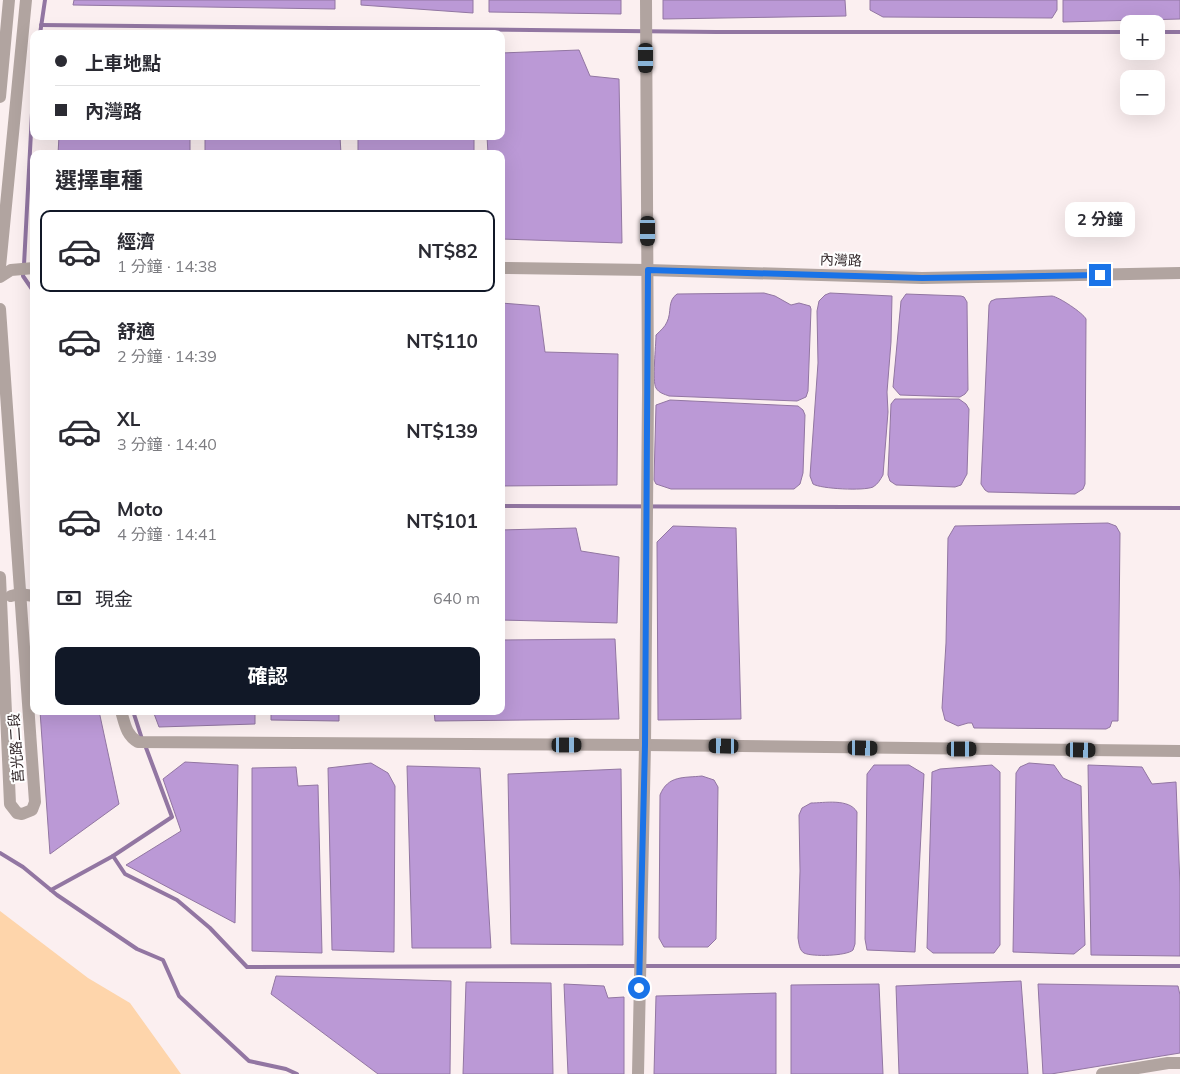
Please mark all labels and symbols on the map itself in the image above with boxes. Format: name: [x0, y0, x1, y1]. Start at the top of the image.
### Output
car: [638, 43, 653, 73]
callout: 2 分鐘: [1065, 202, 1135, 238]
car: [640, 216, 655, 246]
street label: 內灣路: [820, 250, 862, 270]
route end: [1089, 264, 1111, 286]
street label: 莒光路二段: [5, 712, 27, 784]
car: [552, 738, 582, 753]
car: [708, 738, 739, 754]
car: [847, 740, 878, 756]
car: [947, 742, 977, 757]
car: [1065, 742, 1096, 758]
route start: [628, 977, 650, 999]

